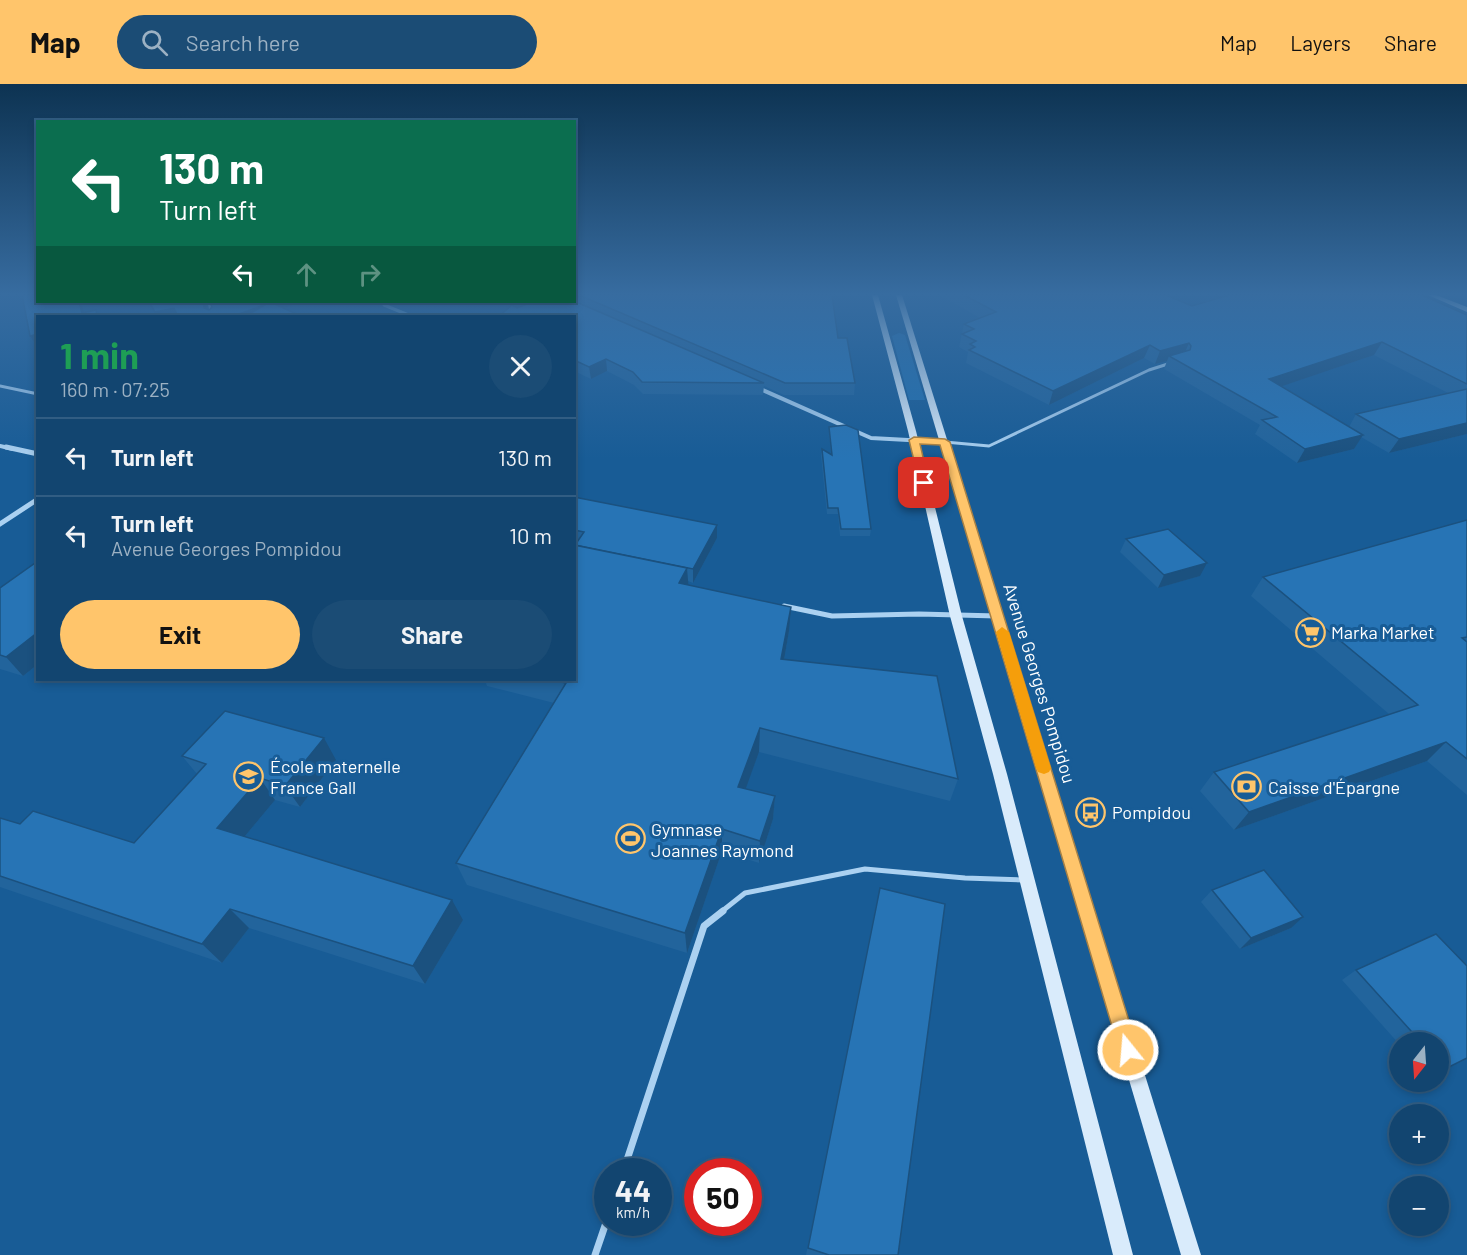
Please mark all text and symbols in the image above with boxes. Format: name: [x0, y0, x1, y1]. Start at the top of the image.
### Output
search box: [117, 15, 537, 69]
text: Map: [30, 25, 81, 59]
icon: search: [138, 26, 171, 59]
text: Search here: [186, 29, 300, 55]
text: Map: [1220, 30, 1257, 55]
text: Layers: [1290, 30, 1351, 55]
text: Share: [1384, 30, 1437, 55]
text: 130 m: [159, 142, 264, 192]
icon: left: [60, 144, 138, 222]
text: Turn left: [159, 193, 257, 225]
icon: left: [227, 258, 260, 291]
icon: ahead: [290, 258, 323, 291]
icon: right: [353, 258, 386, 291]
text: 1 min: [60, 333, 139, 376]
button: close: [489, 335, 552, 398]
text: 160 m · 07:25: [60, 377, 170, 401]
icon: left: [60, 441, 93, 474]
text: Turn left: [111, 444, 194, 470]
text: 130 m: [498, 444, 552, 470]
pin: [898, 457, 949, 508]
icon: arrive: [907, 466, 940, 499]
text: Turn left: [111, 510, 194, 536]
icon: left: [60, 519, 93, 552]
text: 10 m: [509, 522, 552, 548]
text: Avenue Georges Pompidou: [111, 536, 342, 560]
street label: Avenue Georges Pompidou: [999, 580, 1081, 786]
button: Exit: [60, 600, 300, 669]
button: Share: [312, 600, 552, 669]
supermarket icon: Marka Market: [1294, 616, 1326, 648]
place label: Marka Market: [1331, 621, 1435, 643]
place label: École maternelle France Gall: [270, 755, 401, 798]
school or university icon: École maternelle France Gall: [233, 760, 265, 792]
bank icon: Caisse d'Épargne: [1231, 771, 1263, 803]
place label: Caisse d'Épargne: [1268, 776, 1400, 798]
bus stop icon: Pompidou: [1075, 796, 1107, 828]
place label: Pompidou: [1112, 801, 1191, 823]
place label: Gymnase Joannes Raymond: [651, 818, 794, 861]
sports icon: Gymnase Joannes Raymond: [614, 823, 646, 855]
position arrow: [1096, 1018, 1160, 1082]
north arrow: [1389, 1032, 1449, 1092]
map controls: [1389, 1032, 1449, 1236]
button: +: [1389, 1104, 1449, 1164]
speed limit sign: 50: [684, 1158, 762, 1236]
text: 44: [615, 1172, 651, 1208]
button: −: [1389, 1176, 1449, 1236]
text: km/h: [616, 1203, 650, 1221]

